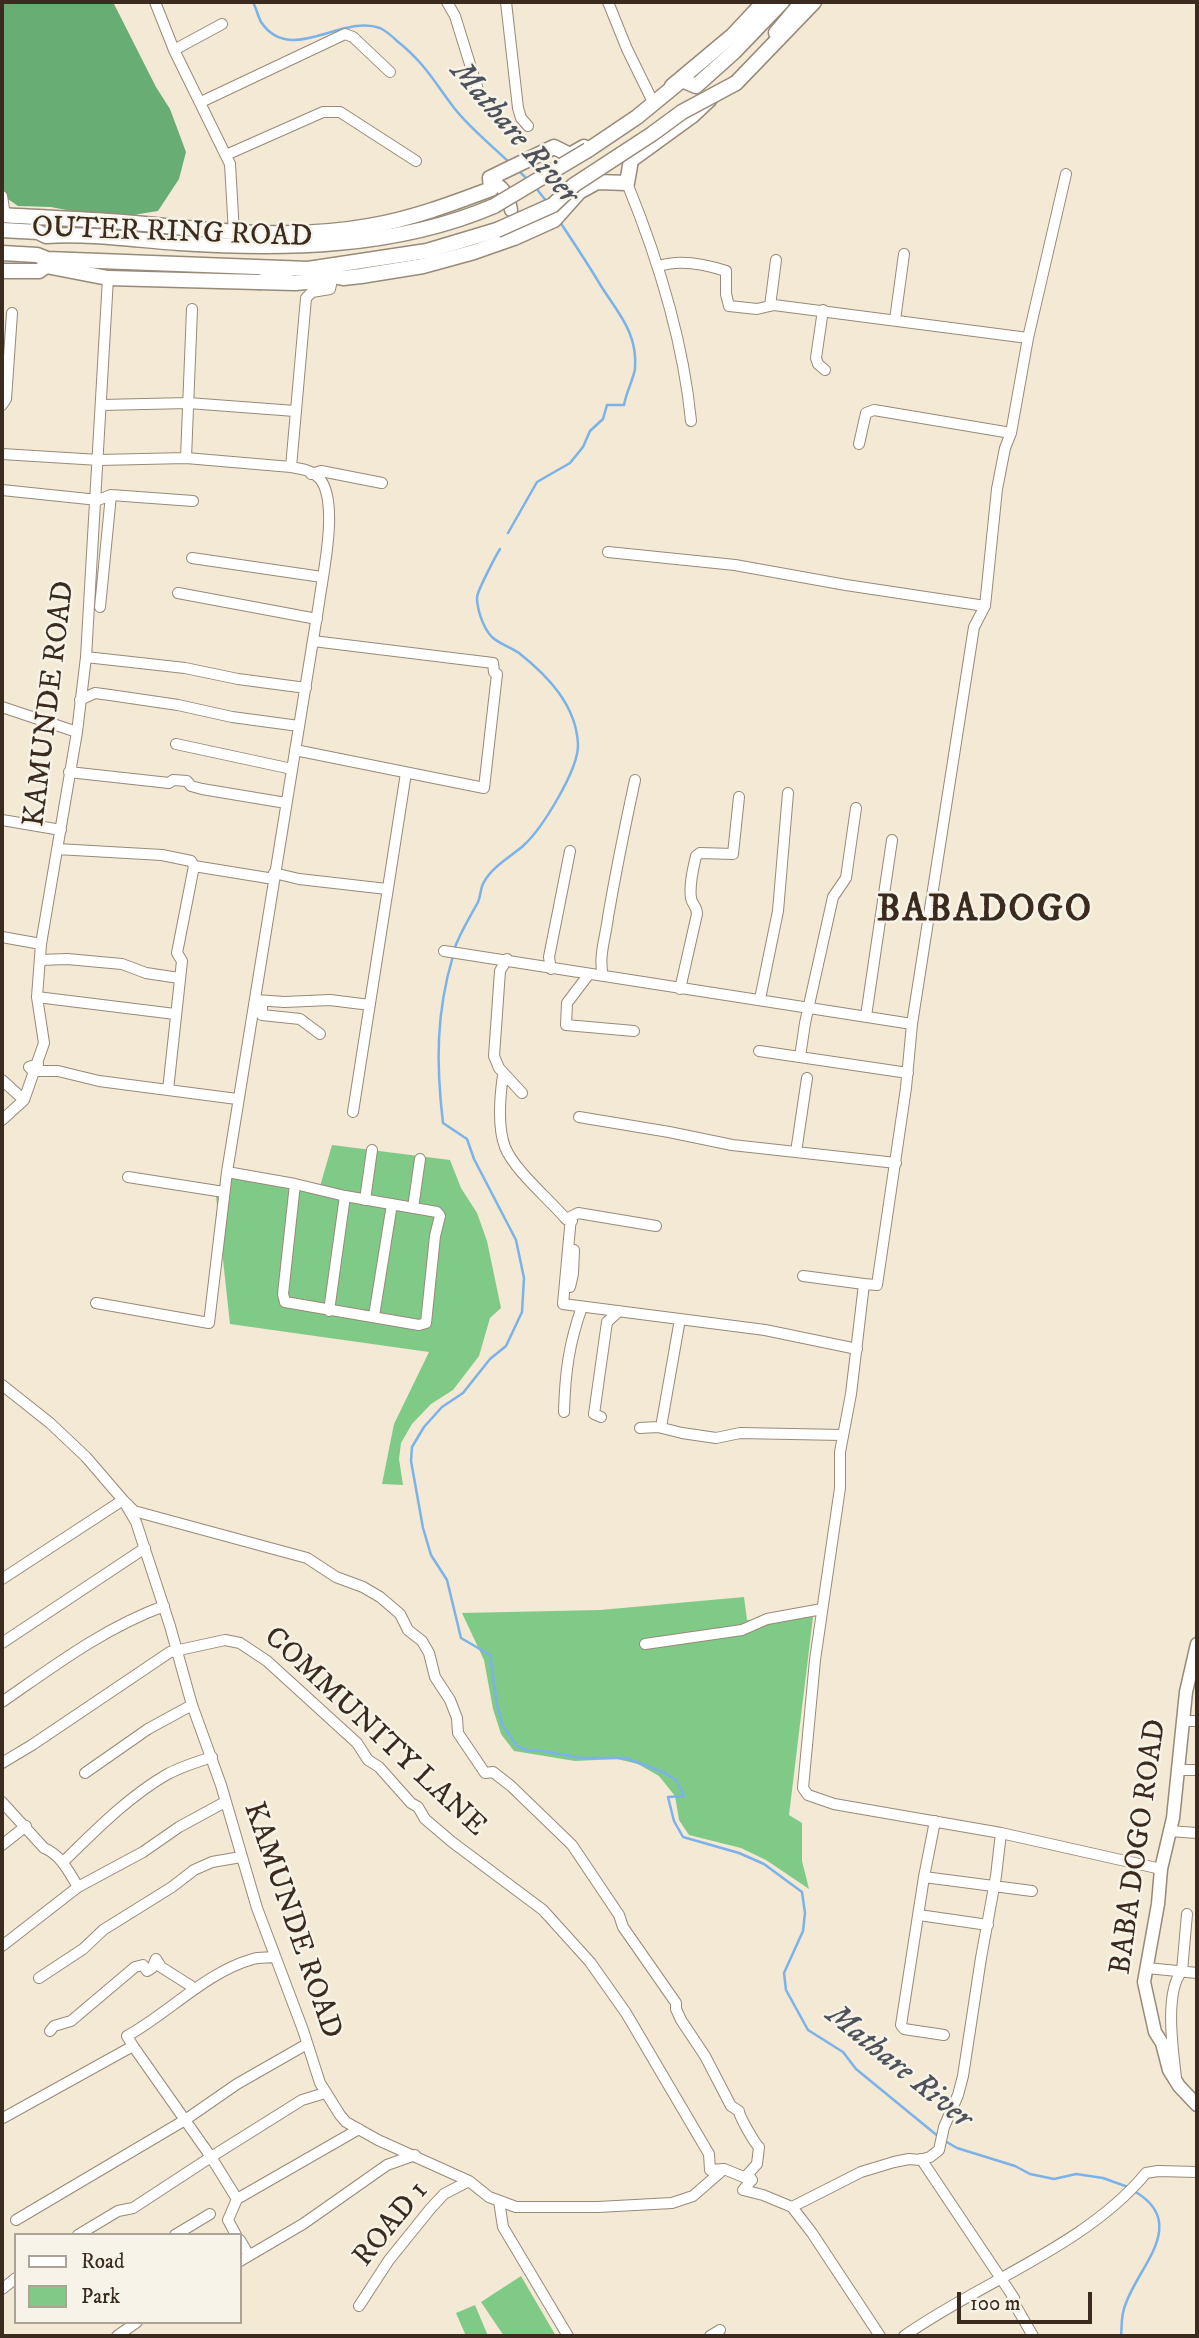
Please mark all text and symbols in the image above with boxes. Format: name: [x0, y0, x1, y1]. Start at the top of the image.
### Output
water label: Mathare River: [440, 55, 586, 213]
street label: OUTER RING ROAD: [31, 211, 313, 257]
street label: KAMUNDE ROAD: [18, 579, 84, 829]
district label: BABADOGO: [878, 890, 1092, 934]
street label: COMMUNITY LANE: [255, 1621, 493, 1845]
street label: BABA DOGO ROAD: [1104, 1717, 1176, 1977]
street label: KAMUNDE ROAD: [234, 1798, 348, 2044]
water label: Mathare River: [817, 1997, 979, 2139]
street label: ROAD 1: [347, 2175, 437, 2275]
legend: [14, 2233, 242, 2324]
text: Road: [81, 2249, 125, 2275]
scale bar: [961, 2278, 1096, 2322]
text: Park: [81, 2284, 120, 2310]
text: 100 m: [970, 2291, 1021, 2317]

